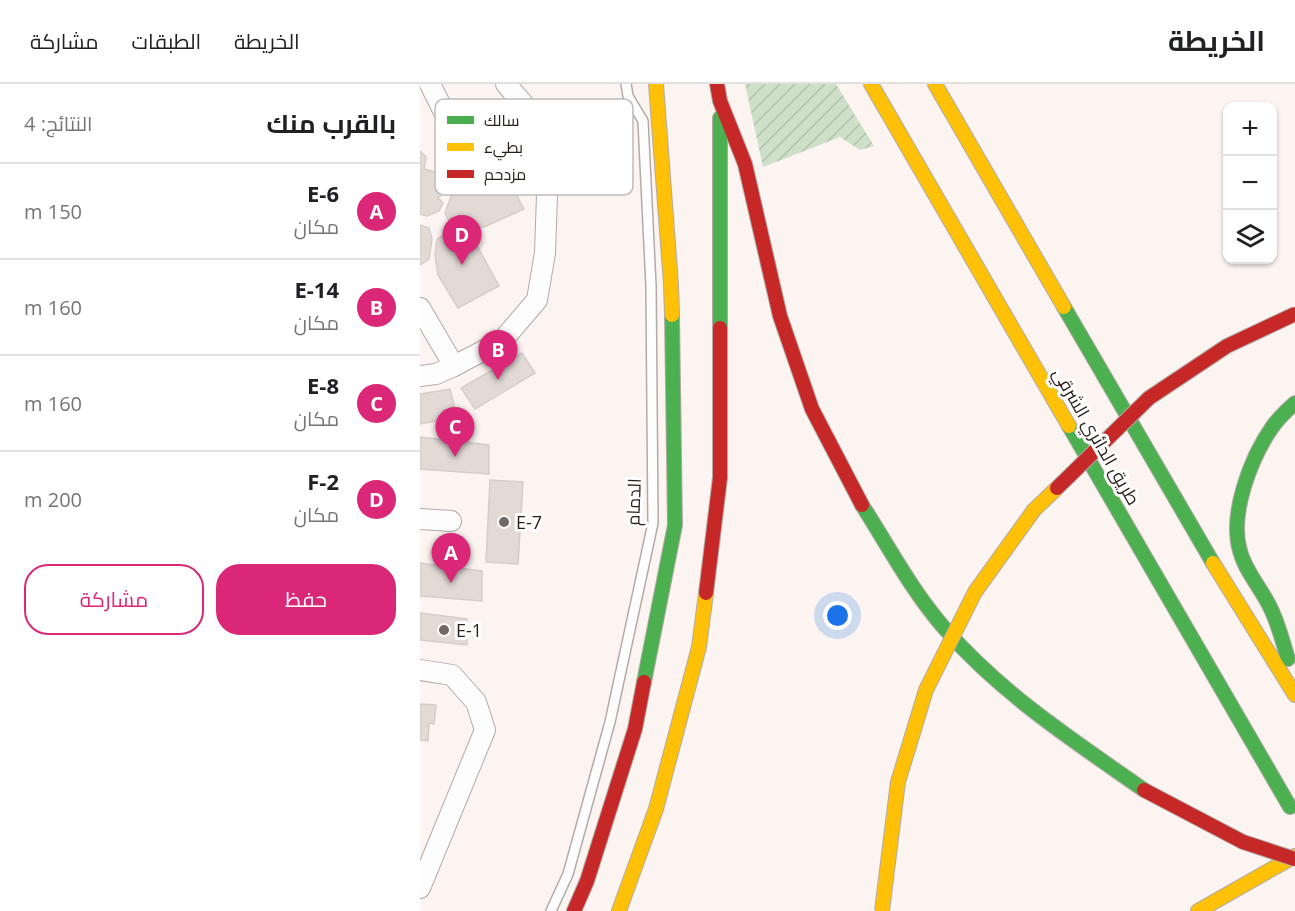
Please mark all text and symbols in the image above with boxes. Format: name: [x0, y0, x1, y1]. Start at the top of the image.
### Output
text: الخريطة: [1168, 21, 1265, 59]
text: مشاركة: [30, 27, 99, 55]
text: الطبقات: [132, 27, 201, 55]
text: الخريطة: [234, 27, 300, 55]
legend: [435, 99, 633, 195]
map controls: [1223, 102, 1277, 264]
button: +: [1223, 102, 1277, 156]
text: بالقرب منك: [267, 105, 396, 141]
text: سالك: [484, 109, 519, 131]
text: النتائج: 4: [24, 110, 92, 137]
text: بطيء: [484, 136, 523, 161]
button: −: [1223, 156, 1277, 210]
text: مزدحم: [484, 163, 526, 186]
text: E-6: [307, 178, 339, 208]
text: 150 m: [24, 198, 82, 225]
text: A: [370, 198, 383, 225]
button: layers: [1223, 210, 1277, 264]
text: مكان: [294, 213, 339, 240]
pin: D: [442, 216, 482, 265]
text: E-14: [294, 274, 339, 304]
text: 160 m: [24, 294, 82, 321]
text: B: [370, 294, 383, 321]
text: مكان: [294, 309, 339, 336]
pin: B: [478, 330, 518, 380]
street label: طريق الدائري الشرقي: [1045, 363, 1146, 510]
text: E-8: [307, 370, 339, 400]
text: 160 m: [24, 390, 82, 417]
text: C: [370, 390, 383, 417]
text: مكان: [294, 405, 339, 432]
pin: C: [435, 408, 474, 457]
text: F-2: [307, 466, 339, 496]
street label: الدمام: [620, 478, 647, 526]
text: 200 m: [24, 486, 82, 513]
text: D: [369, 486, 384, 513]
text: مكان: [294, 501, 339, 528]
place label: E-7: [516, 510, 542, 534]
marker: E-7: [497, 515, 511, 529]
pin: A: [432, 534, 471, 583]
button: مشاركة: [24, 564, 204, 635]
button: حفظ: [216, 564, 396, 635]
your location: [823, 601, 852, 630]
place label: E-1: [456, 618, 482, 642]
marker: E-1: [437, 623, 451, 637]

